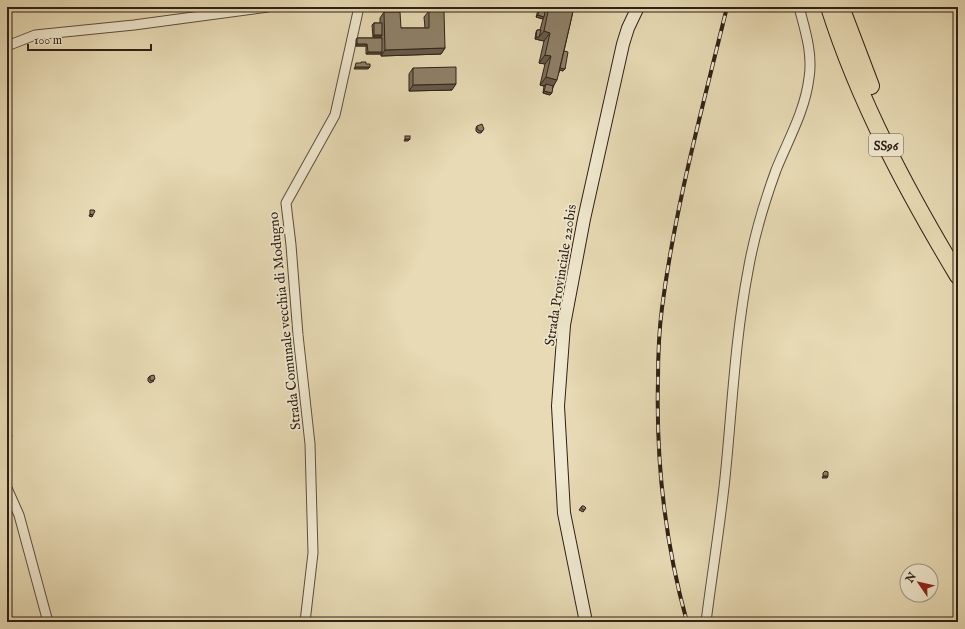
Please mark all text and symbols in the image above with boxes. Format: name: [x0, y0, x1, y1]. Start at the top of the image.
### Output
scale bar: [28, 26, 151, 52]
text: 100 m: [34, 33, 62, 48]
road number: SS96: [869, 134, 903, 156]
street label: Strada Provinciale 220bis: [541, 203, 581, 347]
street label: Strada Comunale vecchia di Modugno: [265, 211, 305, 431]
north arrow: [899, 563, 939, 603]
text: N: [903, 570, 920, 587]

